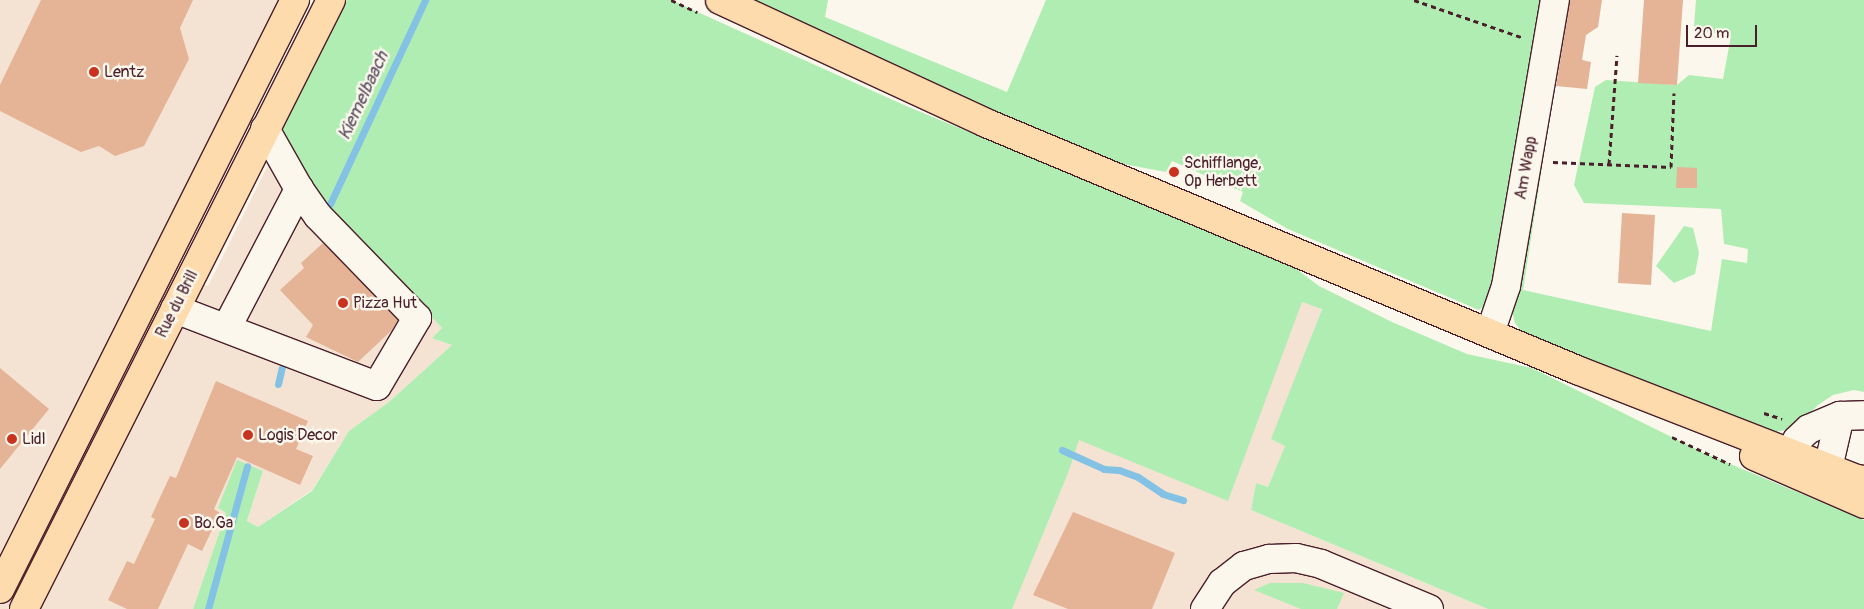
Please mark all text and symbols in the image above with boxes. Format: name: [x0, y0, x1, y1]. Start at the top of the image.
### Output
scale bar: [1689, 15, 1760, 47]
text: 20 m: [1694, 24, 1729, 43]
water label: Kiemelbaach: [334, 48, 394, 144]
place label: Lentz: [104, 62, 144, 82]
marker: Lentz: [88, 66, 100, 78]
street label: Am Wapp: [1511, 135, 1541, 201]
place label: Schifflange, Op Herbett: [1184, 153, 1261, 191]
marker: Schifflange, Op Herbett: [1168, 166, 1180, 178]
street label: Rue du Brill: [152, 267, 202, 341]
place label: Pizza Hut: [353, 293, 417, 313]
marker: Pizza Hut: [337, 297, 349, 309]
place label: Logis Decor: [258, 425, 337, 445]
place label: Lidl: [22, 429, 46, 449]
marker: Logis Decor: [242, 429, 254, 441]
marker: Lidl: [6, 433, 18, 445]
place label: Bo.Ga: [194, 513, 233, 533]
marker: Bo.Ga: [178, 517, 190, 529]

